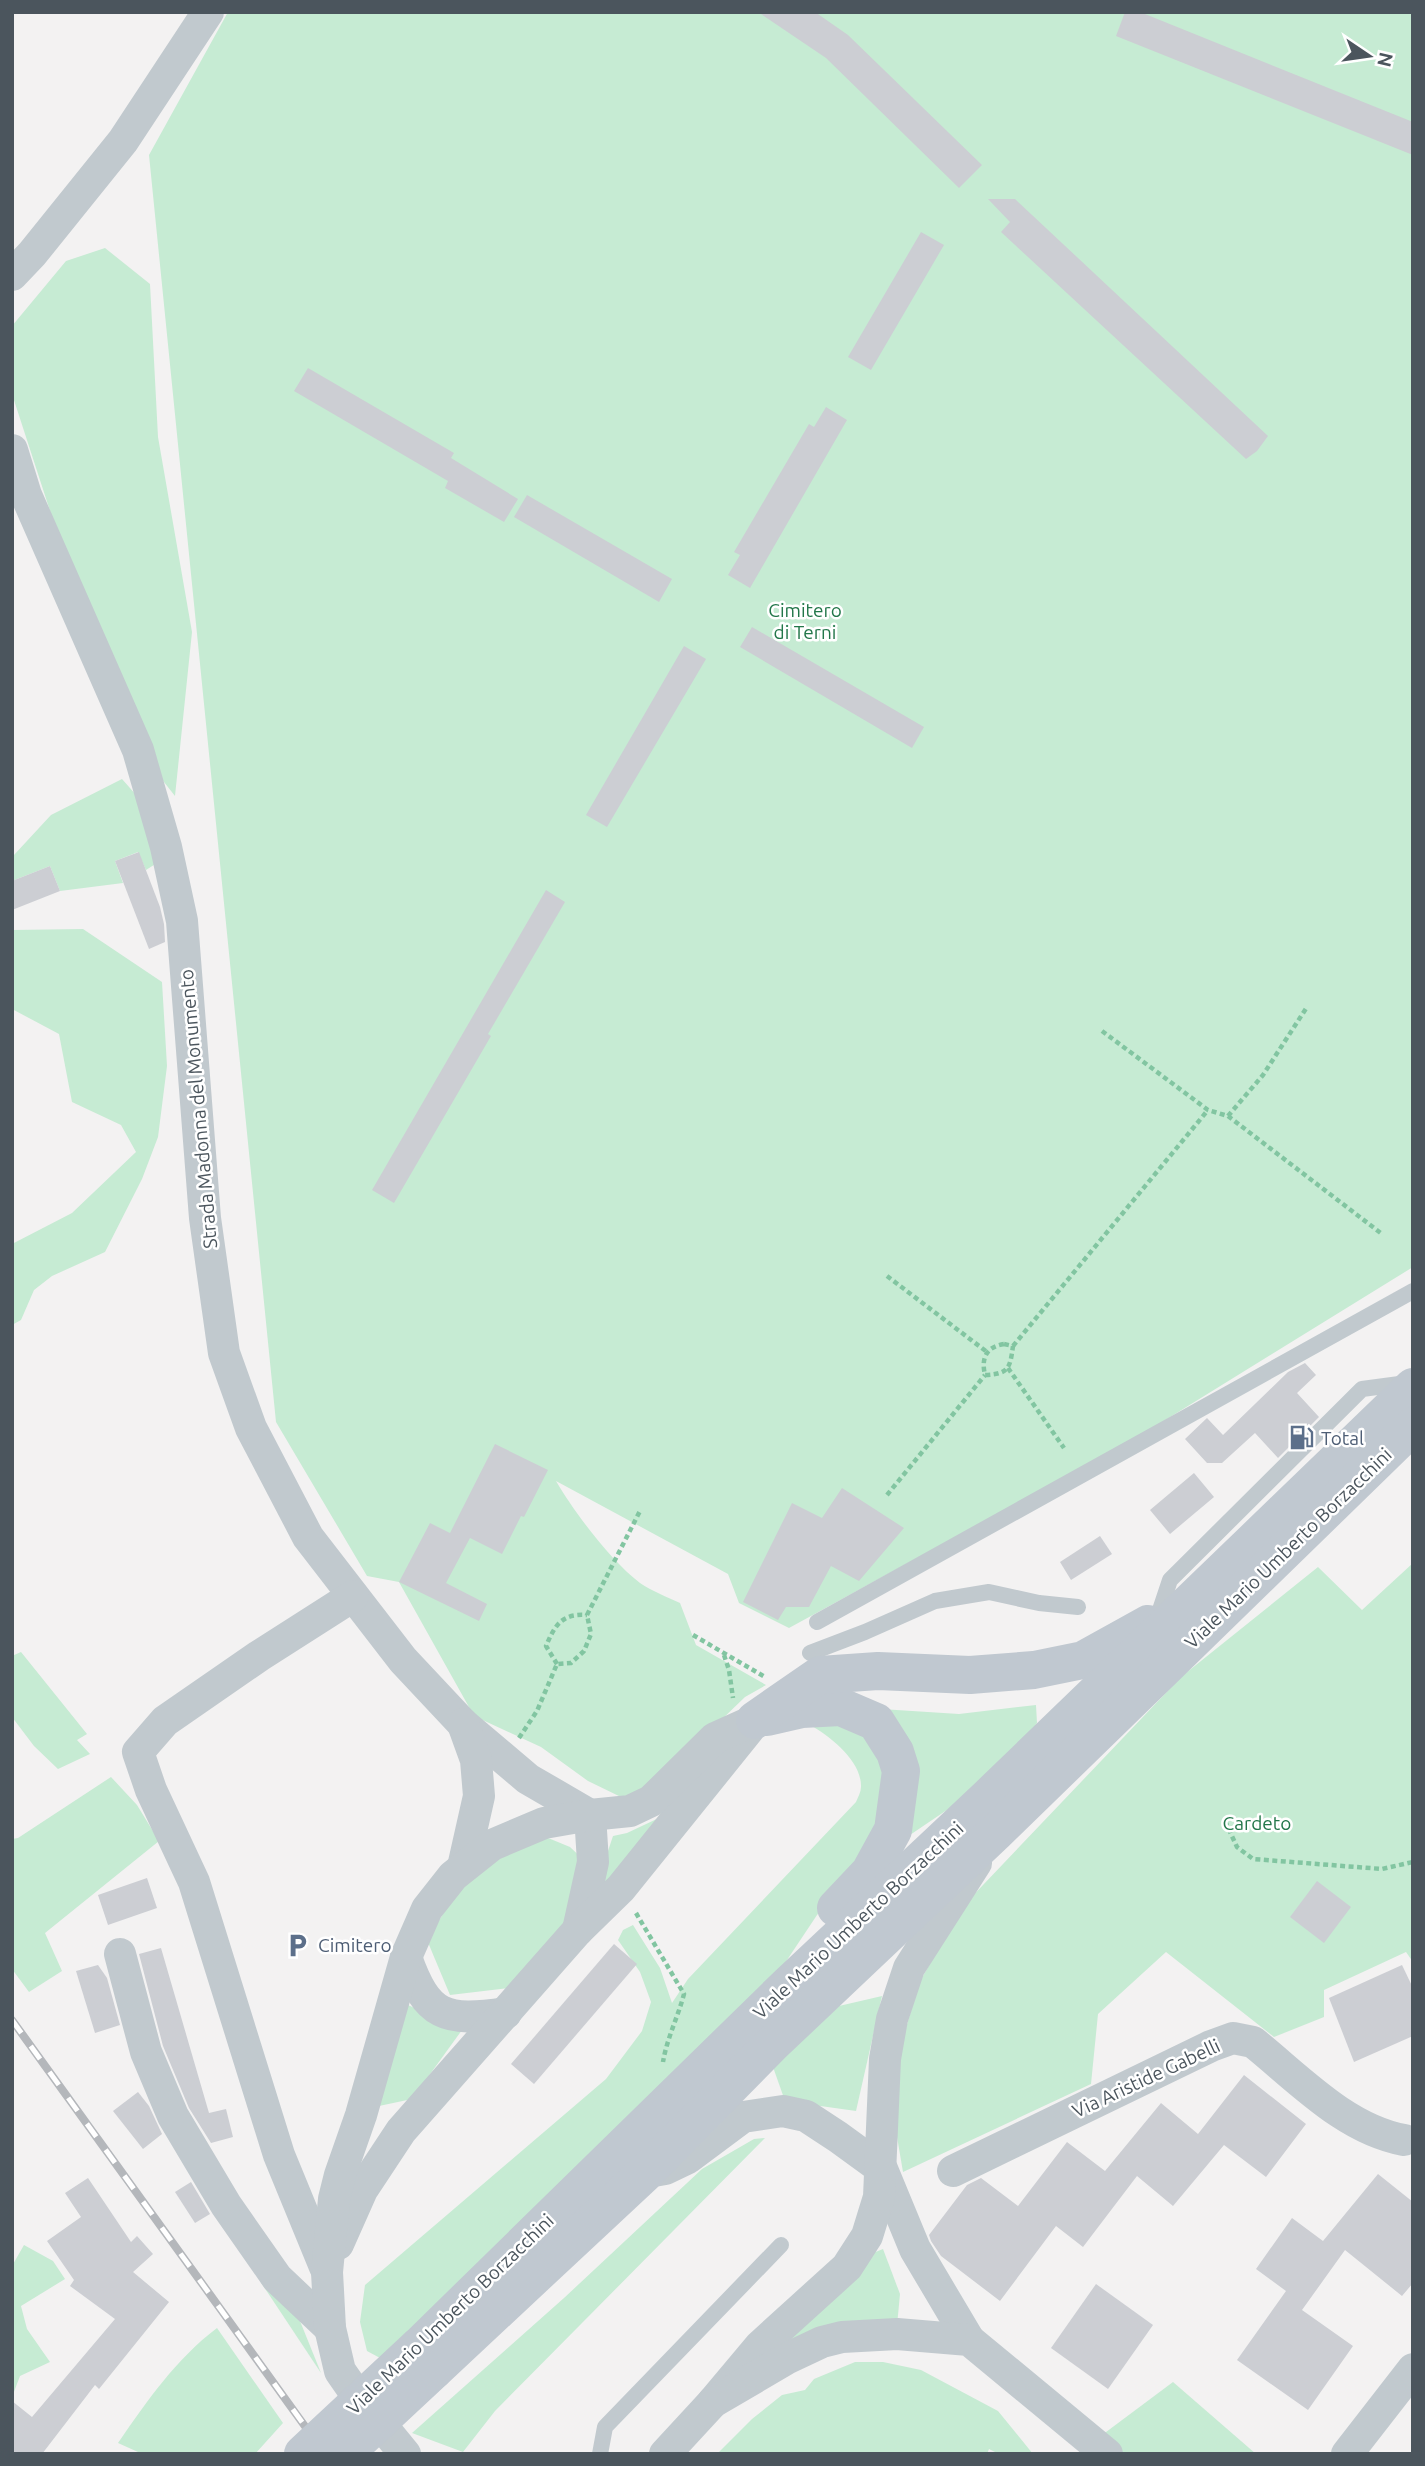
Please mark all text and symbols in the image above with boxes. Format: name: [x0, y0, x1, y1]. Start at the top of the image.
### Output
north arrow: [1334, 21, 1404, 91]
text: N: [1373, 50, 1398, 69]
park label: Cimitero di Terni: [768, 599, 842, 643]
street label: Strada Madonna del Monumento: [175, 968, 221, 1250]
fuel station icon: Total: [1287, 1424, 1315, 1452]
place label: Total: [1321, 1427, 1364, 1449]
street label: Viale Mario Umberto Borzacchini: [1180, 1443, 1396, 1653]
park label: Cardeto: [1223, 1812, 1291, 1834]
street label: Viale Mario Umberto Borzacchini: [749, 1817, 967, 2023]
parking icon: Cimitero: [284, 1931, 312, 1959]
place label: Cimitero: [318, 1934, 392, 1956]
street label: Via Aristide Gabelli: [1069, 2034, 1223, 2122]
street label: Viale Mario Umberto Borzacchini: [342, 2209, 558, 2419]

